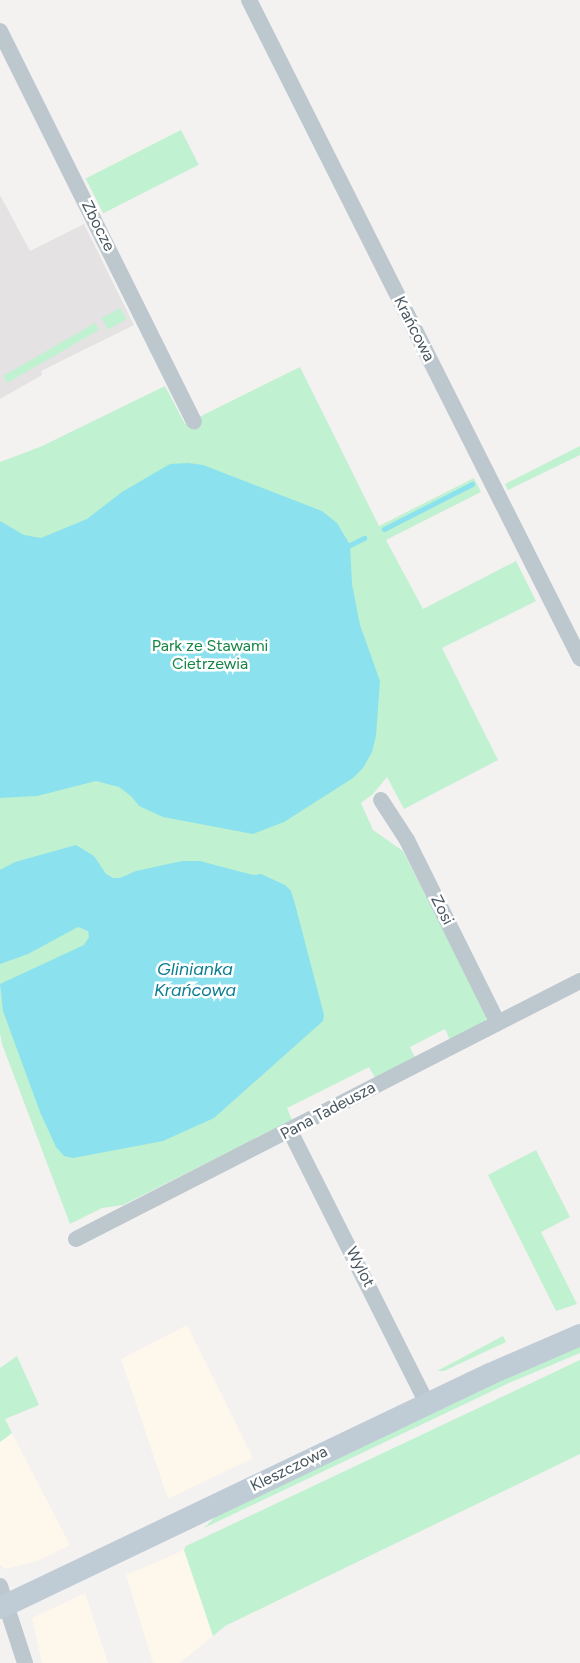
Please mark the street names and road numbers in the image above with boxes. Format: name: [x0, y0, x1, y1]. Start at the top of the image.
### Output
street label: Zbocze: [77, 198, 119, 254]
street label: Krańcowa: [389, 293, 439, 365]
street label: Zosi: [426, 892, 458, 928]
street label: Pana Tadeusza: [277, 1078, 379, 1144]
street label: Wylot: [342, 1244, 378, 1290]
street label: Kleszczowa: [247, 1442, 331, 1496]

